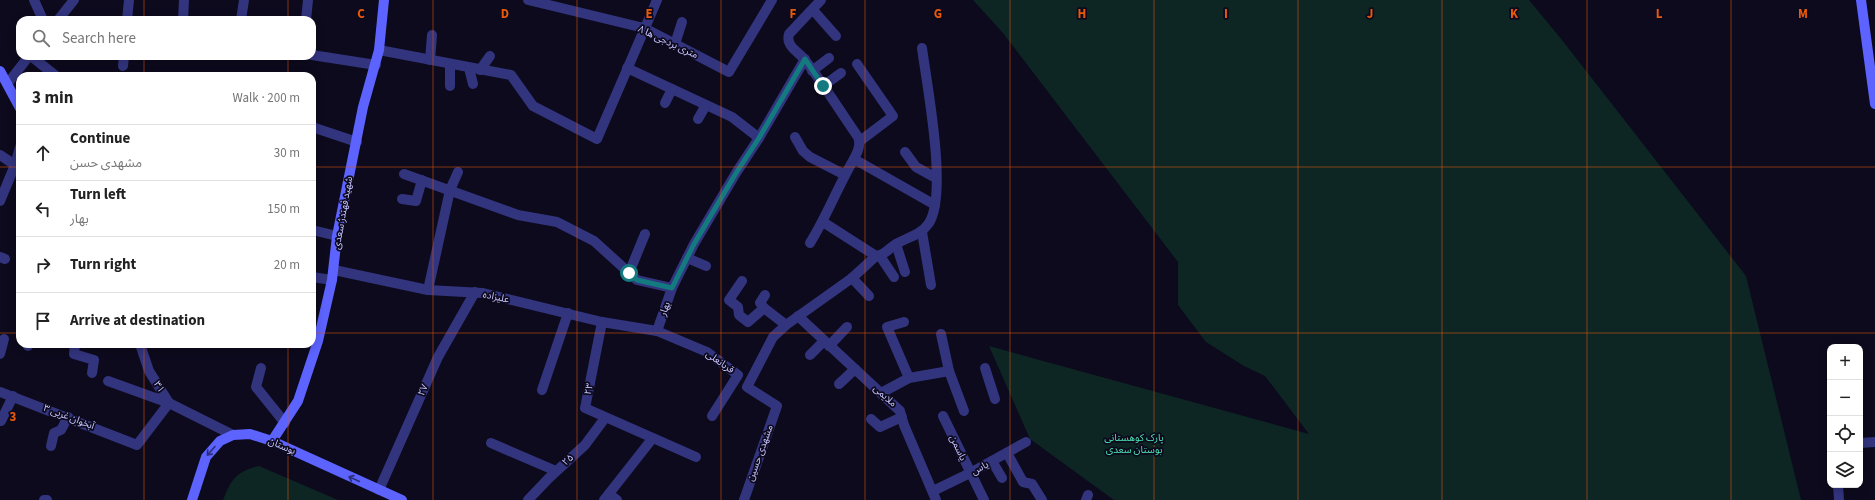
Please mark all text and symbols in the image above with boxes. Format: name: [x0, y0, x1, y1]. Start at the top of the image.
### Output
text: C: [357, 5, 365, 23]
text: D: [501, 5, 509, 23]
text: E: [645, 5, 653, 23]
text: F: [790, 5, 797, 23]
text: G: [934, 5, 942, 23]
text: H: [1078, 5, 1086, 23]
text: I: [1224, 5, 1228, 23]
text: J: [1367, 5, 1373, 23]
text: K: [1510, 5, 1519, 23]
text: L: [1656, 5, 1663, 23]
text: M: [1798, 5, 1808, 23]
search box: [16, 16, 316, 60]
street label: ۸ متری بردجی ها: [635, 22, 701, 62]
icon: search: [30, 27, 52, 49]
text: Search here: [62, 28, 136, 49]
route end: [814, 77, 832, 95]
text: 3 min: [32, 86, 73, 110]
text: Walk · 200 m: [232, 89, 300, 107]
text: Continue: [70, 128, 130, 149]
icon: ahead: [32, 142, 54, 164]
text: 30 m: [274, 144, 300, 162]
text: مشهدی حسن: [70, 154, 142, 172]
street label: شهید فهندژ سعدی: [330, 175, 356, 251]
text: Turn left: [70, 184, 126, 205]
icon: left: [32, 198, 54, 220]
text: 150 m: [267, 200, 300, 218]
text: بهار: [70, 210, 89, 228]
icon: right: [32, 254, 54, 276]
text: Turn right: [70, 254, 136, 275]
text: 20 m: [274, 256, 300, 274]
route start: [620, 264, 638, 282]
street label: علیزاده: [482, 287, 510, 307]
street label: بهار: [656, 300, 674, 319]
icon: arrive: [32, 310, 54, 332]
text: Arrive at destination: [70, 310, 205, 331]
map controls: [1827, 344, 1863, 488]
button: +: [1827, 344, 1863, 380]
street label: قربانعلی: [703, 347, 738, 377]
street label: ۳۱: [150, 378, 168, 396]
button: −: [1827, 380, 1863, 416]
street label: ۲۷: [414, 382, 432, 398]
street label: ۲۳: [581, 382, 597, 396]
street label: ملایمی: [870, 382, 900, 410]
street label: آبخوان غربی ۳: [41, 401, 98, 434]
text: 3: [10, 408, 17, 426]
button: locate: [1827, 416, 1863, 452]
street label: مشهدی حسین: [743, 423, 777, 483]
park label: پارک کوهستانی بوستان سعدی: [1104, 431, 1164, 457]
street label: یاسمن: [946, 433, 970, 463]
street label: بوستان: [266, 434, 298, 458]
one-way arrow: [206, 446, 216, 456]
street label: ۲۵: [559, 451, 577, 469]
button: layers: [1827, 452, 1863, 488]
street label: یاس: [969, 458, 991, 478]
one-way arrow: [348, 475, 360, 482]

